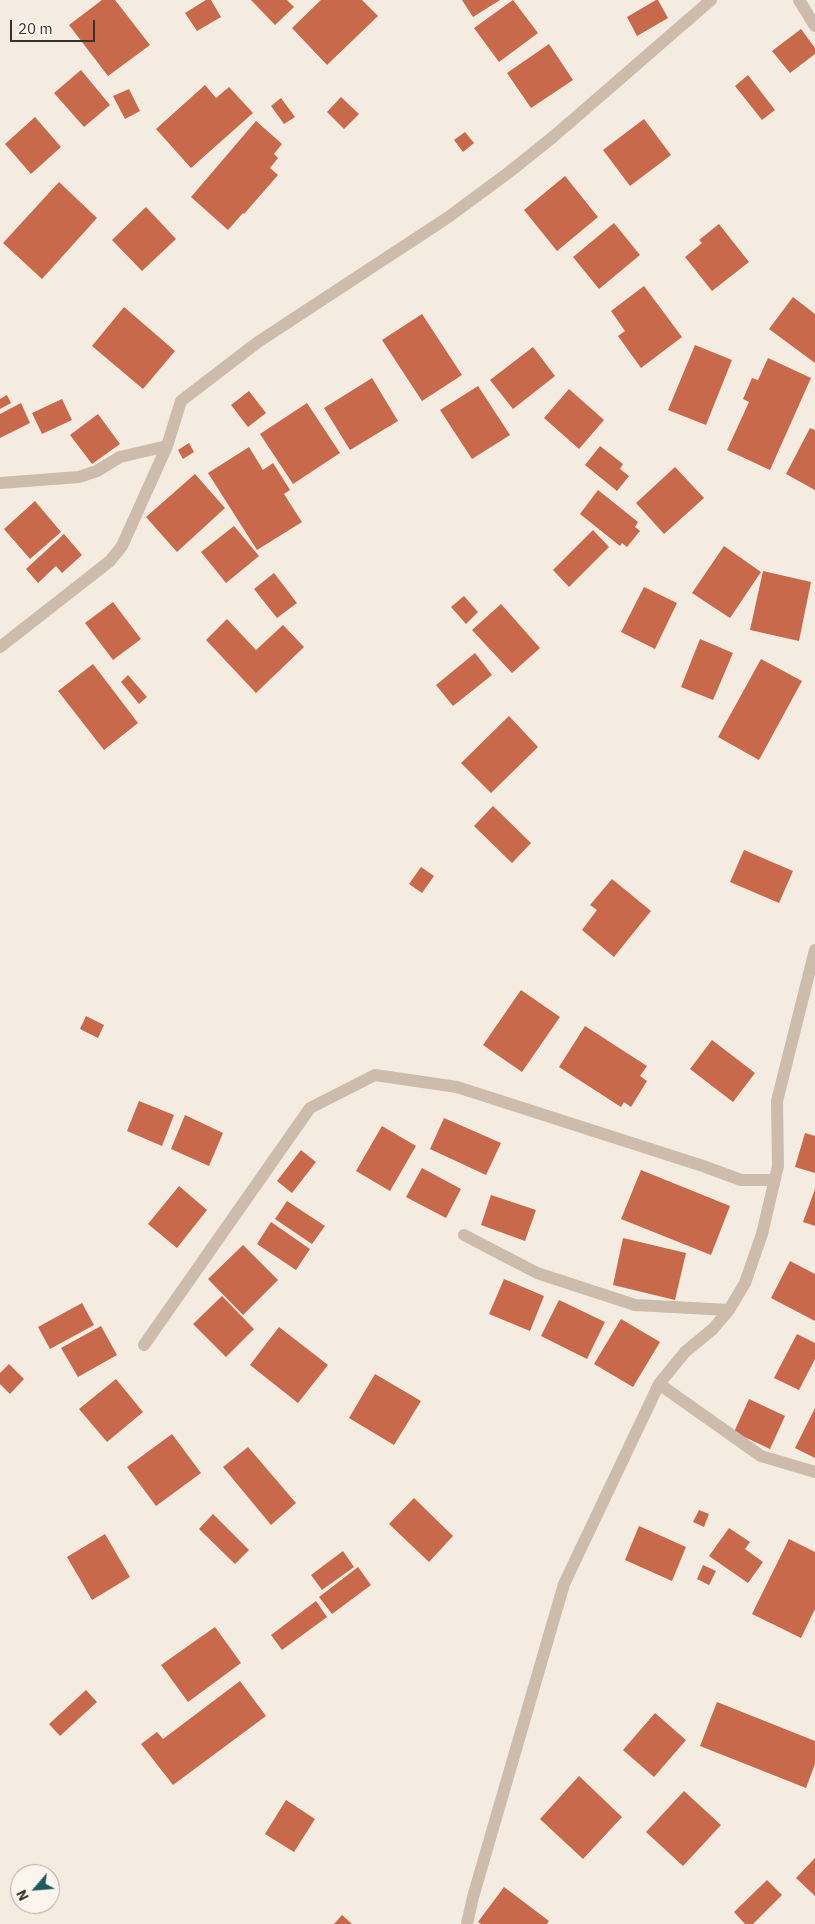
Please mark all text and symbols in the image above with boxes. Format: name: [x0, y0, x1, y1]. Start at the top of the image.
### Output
scale bar: [12, 10, 98, 42]
text: 20 m: [18, 19, 53, 38]
north arrow: [10, 1864, 60, 1914]
text: N: [12, 1887, 33, 1904]

